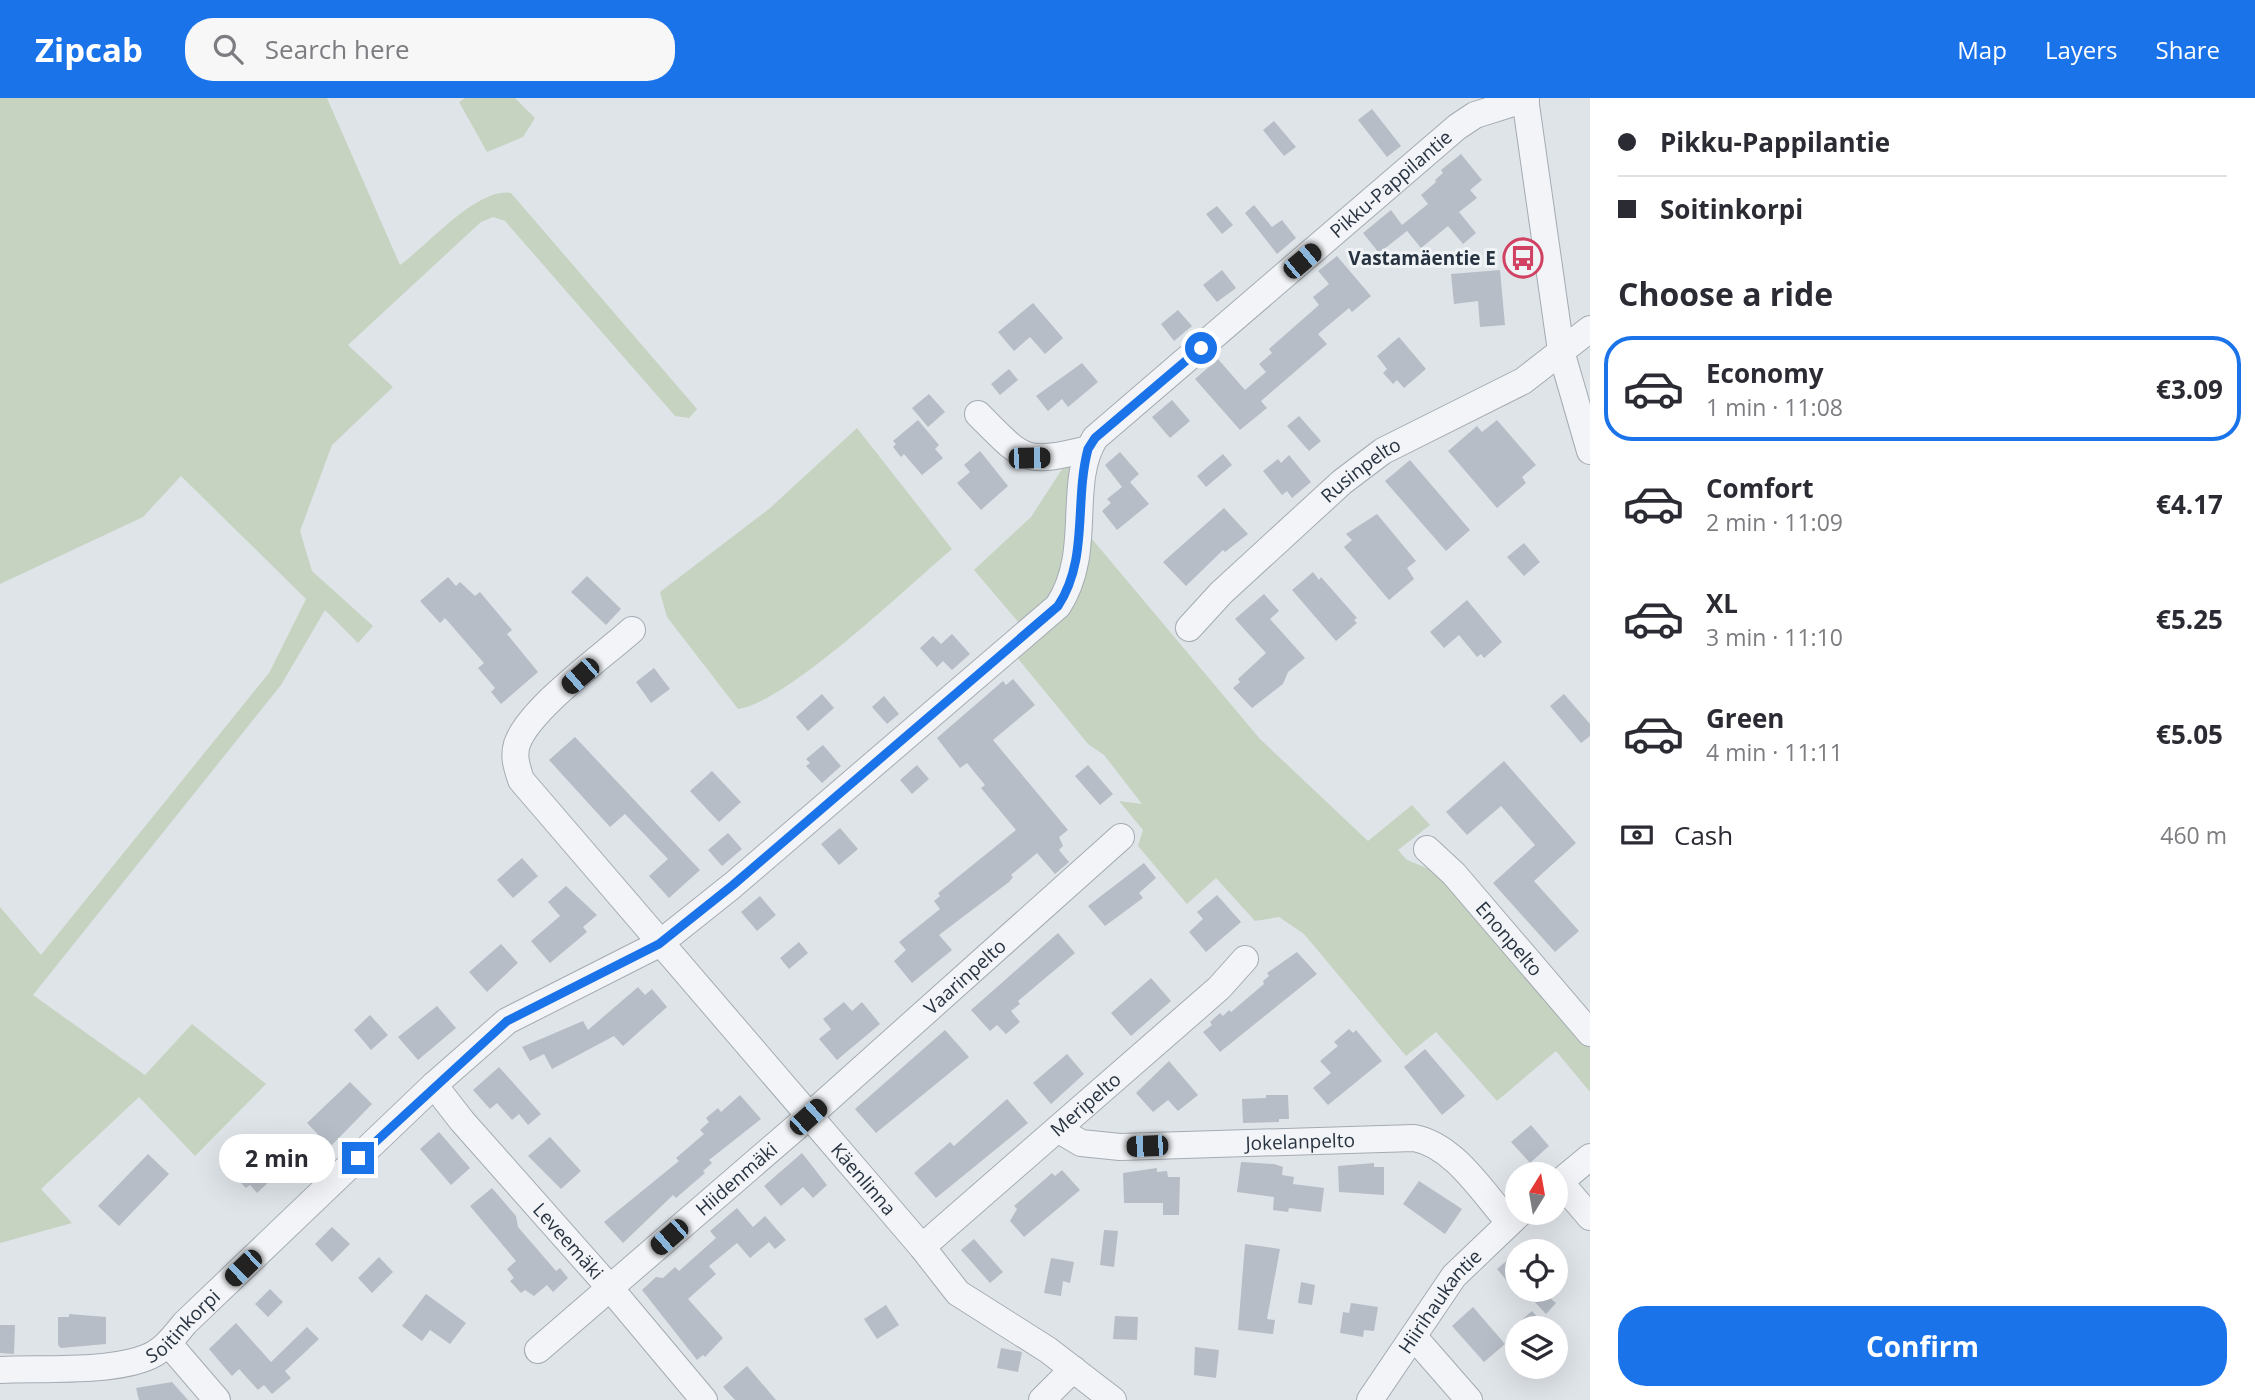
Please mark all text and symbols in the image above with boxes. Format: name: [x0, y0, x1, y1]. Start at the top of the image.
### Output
search box: [185, 18, 675, 81]
text: Zipcab: [35, 27, 143, 72]
icon: search: [209, 30, 247, 68]
text: Search here: [265, 31, 410, 67]
text: Map: [1957, 33, 2007, 66]
text: Layers: [2045, 33, 2118, 66]
text: Share: [2156, 33, 2220, 66]
street label: Pikku-Pappilantie: [1324, 124, 1457, 244]
text: Pikku-Pappilantie: [1660, 124, 1890, 160]
text: Soitinkorpi: [1660, 191, 1803, 227]
bus stop icon: Vastamäentie E: [1502, 237, 1544, 279]
car: [1280, 239, 1325, 283]
place label: Vastamäentie E: [1348, 245, 1496, 271]
text: Choose a ride: [1618, 272, 1833, 315]
route start: [1185, 332, 1217, 364]
text: Economy: [1706, 355, 1824, 391]
icon: car: [1622, 357, 1685, 420]
text: €3.09: [2156, 371, 2223, 407]
text: 1 min · 11:08: [1706, 391, 1843, 423]
street label: Rusinpelto: [1315, 431, 1405, 508]
car: [1008, 447, 1051, 469]
text: Comfort: [1706, 470, 1813, 506]
icon: car: [1622, 472, 1685, 535]
text: €4.17: [2156, 486, 2223, 522]
text: 2 min · 11:09: [1706, 506, 1843, 538]
text: XL: [1706, 585, 1738, 621]
icon: car: [1622, 587, 1685, 650]
text: €5.25: [2156, 601, 2223, 637]
text: 3 min · 11:10: [1706, 621, 1843, 653]
car: [558, 654, 603, 698]
text: Green: [1706, 700, 1784, 736]
icon: car: [1622, 702, 1685, 765]
text: €5.05: [2156, 716, 2223, 752]
text: 4 min · 11:11: [1706, 736, 1843, 768]
icon: cash: [1618, 816, 1656, 854]
text: Cash: [1674, 817, 1733, 853]
text: 460 m: [2160, 819, 2227, 851]
street label: Enonpelto: [1470, 896, 1549, 982]
street label: Vaarinpelto: [918, 933, 1011, 1020]
street label: Meripelto: [1045, 1066, 1126, 1142]
car: [786, 1095, 831, 1139]
street label: Jokelanpelto: [1243, 1127, 1355, 1156]
callout: 2 min: [218, 1134, 334, 1182]
car: [1126, 1135, 1169, 1157]
street label: Hiidenmäki: [690, 1136, 783, 1221]
street label: Käenlinna: [825, 1137, 902, 1221]
text: 2 min: [245, 1142, 309, 1174]
route end: [342, 1142, 374, 1174]
north arrow: [1505, 1162, 1568, 1225]
map controls: [1505, 1162, 1568, 1379]
street label: Leveemäki: [527, 1197, 609, 1285]
car: [647, 1215, 692, 1259]
button: locate: [1505, 1239, 1568, 1302]
street label: Hiirihaukantie: [1392, 1243, 1487, 1359]
car: [221, 1246, 266, 1290]
street label: Soitinkorpi: [141, 1283, 226, 1369]
button: Confirm: [1618, 1306, 2227, 1386]
button: layers: [1505, 1316, 1568, 1379]

